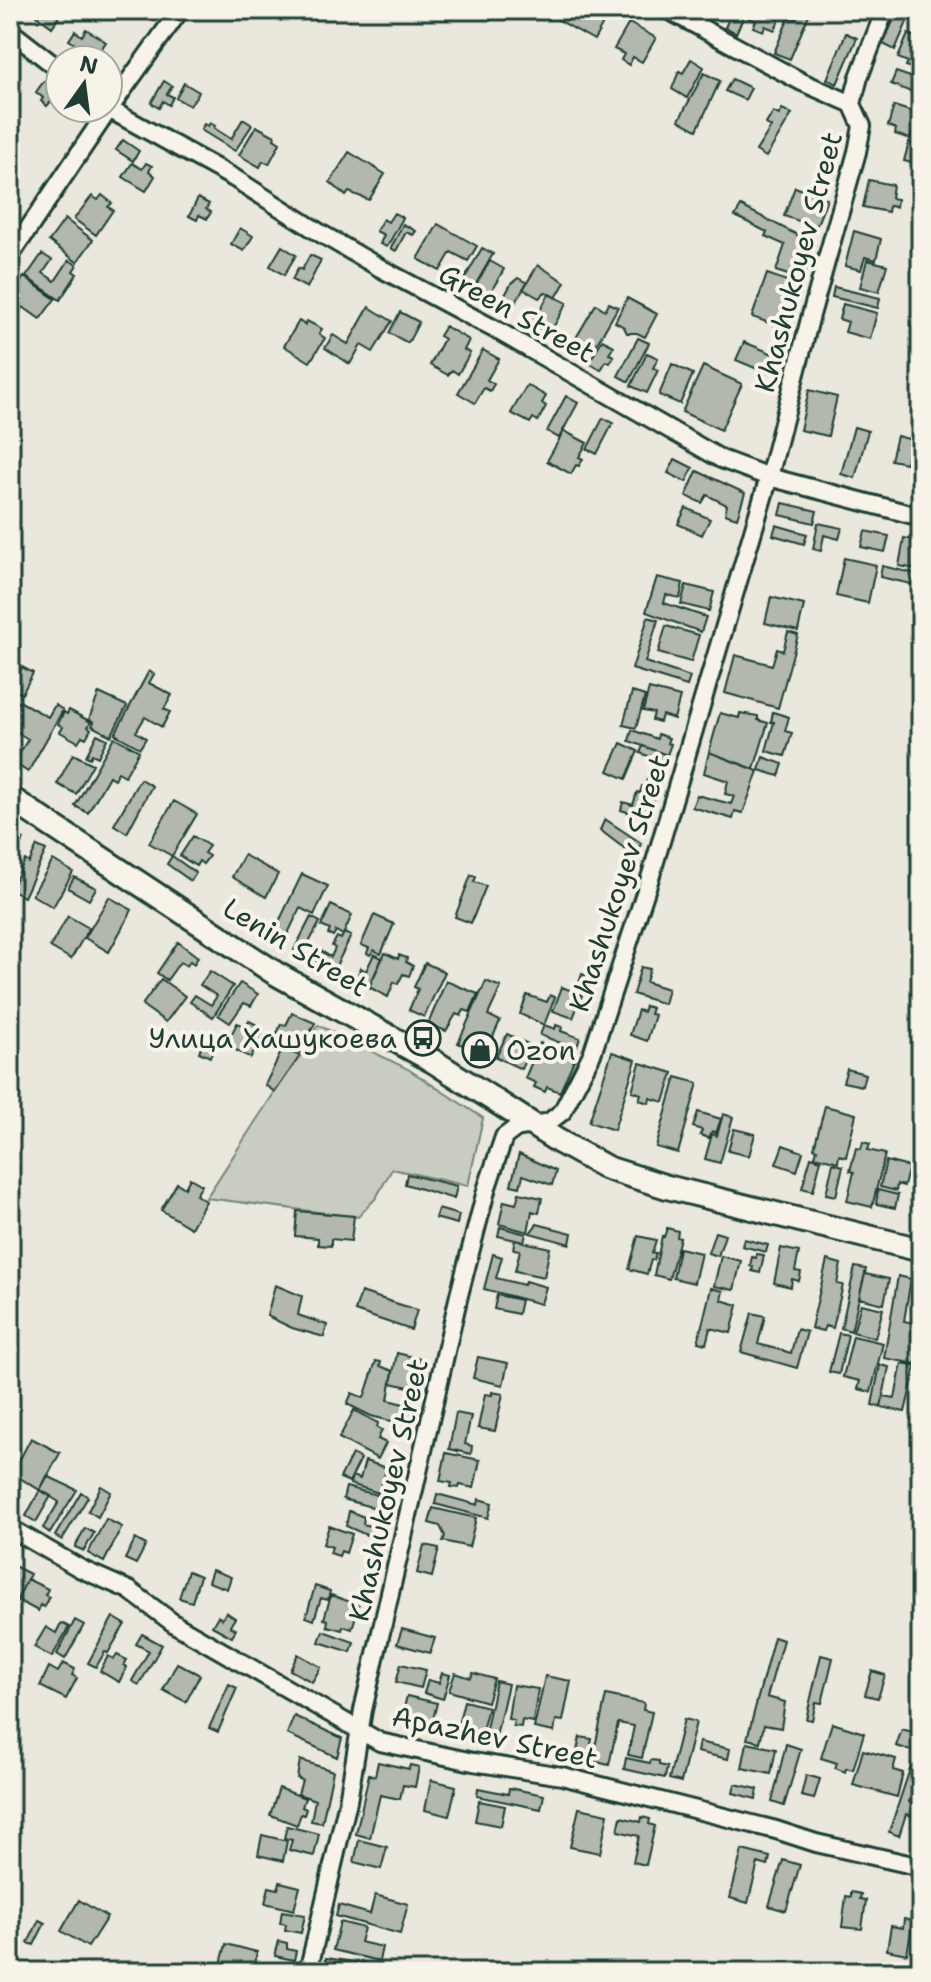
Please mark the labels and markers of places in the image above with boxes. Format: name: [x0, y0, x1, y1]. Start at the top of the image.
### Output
place label: Улица Хашукоева: [148, 1019, 397, 1057]
bus stop icon: Улица Хашукоева: [404, 1019, 442, 1057]
shop icon: Ozon: [461, 1031, 499, 1069]
place label: Ozon: [506, 1031, 576, 1069]

